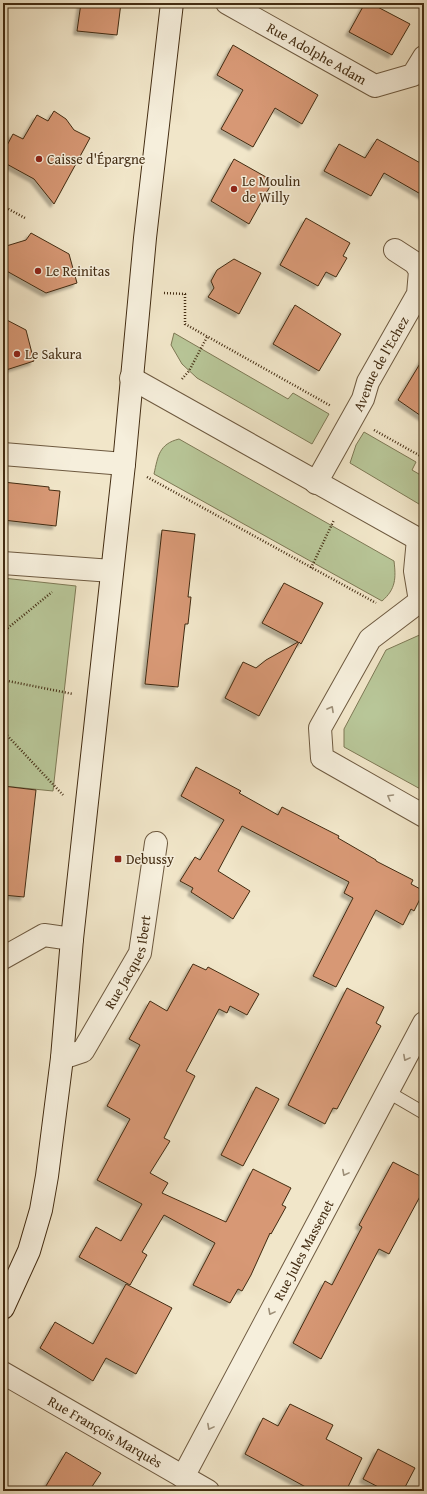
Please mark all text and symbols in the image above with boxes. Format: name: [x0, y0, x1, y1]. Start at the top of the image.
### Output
street label: Rue Adolphe Adam: [263, 17, 371, 90]
place label: Caisse d'Épargne: [47, 149, 146, 169]
marker: Caisse d'Épargne: [34, 154, 44, 164]
place label: Le Moulin de Willy: [242, 171, 301, 207]
marker: Le Moulin de Willy: [229, 184, 239, 194]
place label: Le Reinitas: [46, 261, 110, 281]
marker: Le Reinitas: [33, 266, 43, 276]
street label: Avenue de l'Echez: [348, 312, 413, 415]
place label: Le Sakura: [25, 344, 82, 364]
marker: Le Sakura: [12, 349, 22, 359]
one-way arrow: [326, 706, 333, 714]
one-way arrow: [387, 794, 394, 801]
place label: Debussy: [126, 849, 174, 869]
marker: Debussy: [113, 854, 123, 864]
street label: Rue Jacques Ibert: [100, 914, 155, 1013]
one-way arrow: [403, 1053, 411, 1061]
one-way arrow: [342, 1168, 350, 1176]
street label: Rue Jules Massenet: [268, 1196, 339, 1304]
one-way arrow: [268, 1308, 276, 1315]
street label: Rue François Marquès: [44, 1391, 166, 1473]
one-way arrow: [207, 1423, 215, 1430]

